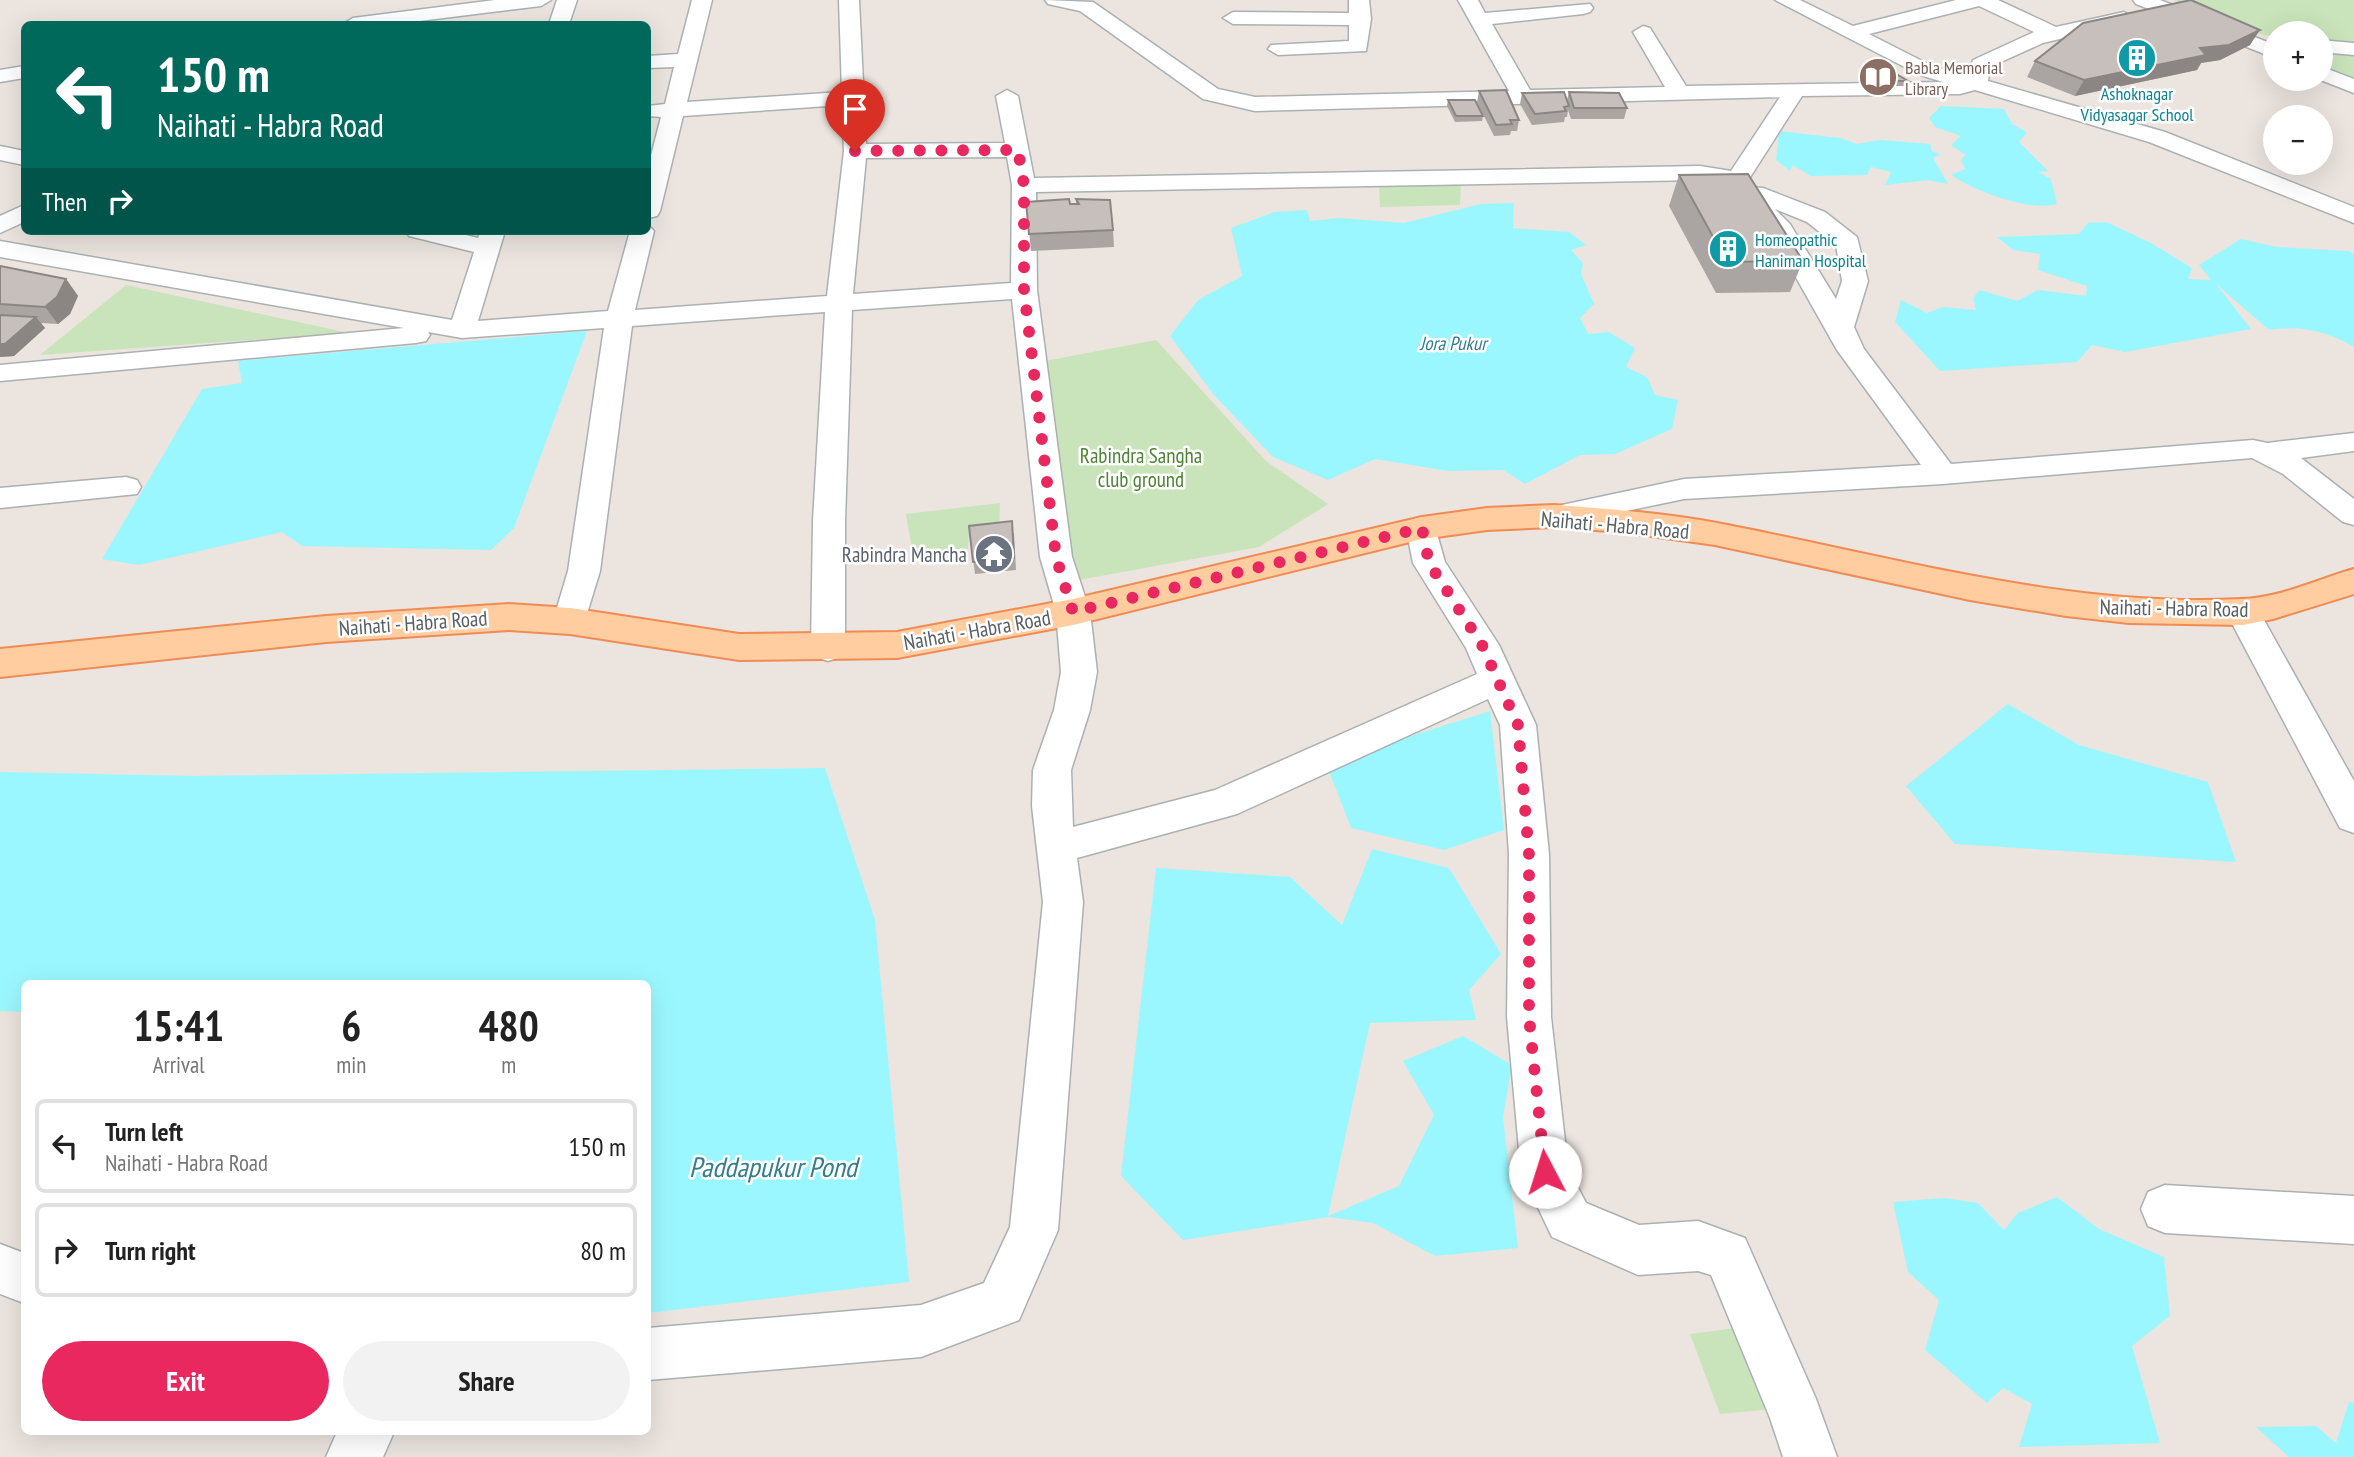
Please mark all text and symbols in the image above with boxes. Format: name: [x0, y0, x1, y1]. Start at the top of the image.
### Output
map controls: [2263, 21, 2333, 175]
button: +: [2263, 21, 2333, 91]
building icon: Ashoknagar Vidyasagar School: [2116, 37, 2158, 79]
text: 150 m: [157, 42, 270, 106]
icon: left: [42, 49, 133, 140]
library icon: Babla Memorial Library: [1857, 56, 1899, 98]
place label: Babla Memorial Library: [1905, 56, 2003, 100]
pin: [825, 79, 885, 151]
place label: Ashoknagar Vidyasagar School: [2080, 82, 2194, 126]
icon: arrive: [836, 90, 874, 128]
text: Naihati - Habra Road: [157, 104, 384, 146]
button: −: [2263, 105, 2333, 175]
icon: right: [101, 182, 139, 220]
text: Then: [42, 185, 87, 218]
building icon: Homeopathic Haniman Hospital: [1707, 228, 1749, 270]
place label: Homeopathic Haniman Hospital: [1755, 228, 1867, 272]
water label: Jora Pukur: [1419, 331, 1489, 355]
park label: Rabindra Sangha club ground: [1080, 442, 1202, 493]
street label: Naihati - Habra Road: [1540, 505, 1690, 545]
temple icon: Rabindra Mancha: [973, 533, 1015, 575]
place label: Rabindra Mancha: [842, 541, 967, 568]
street label: Naihati - Habra Road: [2099, 593, 2249, 623]
street label: Naihati - Habra Road: [338, 604, 488, 642]
street label: Naihati - Habra Road: [901, 604, 1053, 656]
text: 15:41: [133, 998, 224, 1053]
text: 6: [341, 998, 361, 1053]
text: 480: [479, 998, 539, 1053]
text: Arrival: [153, 1050, 205, 1079]
text: min: [336, 1050, 366, 1079]
text: m: [501, 1050, 516, 1079]
text: Turn left: [105, 1115, 183, 1148]
icon: left: [46, 1127, 84, 1165]
text: 150 m: [568, 1130, 626, 1163]
position arrow: [1508, 1135, 1582, 1209]
text: Naihati - Habra Road: [105, 1148, 268, 1177]
water label: Paddapukur Pond: [689, 1148, 861, 1185]
icon: right: [46, 1231, 84, 1269]
text: Turn right: [105, 1234, 196, 1267]
text: 80 m: [580, 1234, 626, 1267]
button: Exit: [42, 1341, 329, 1421]
button: Share: [343, 1341, 630, 1421]

